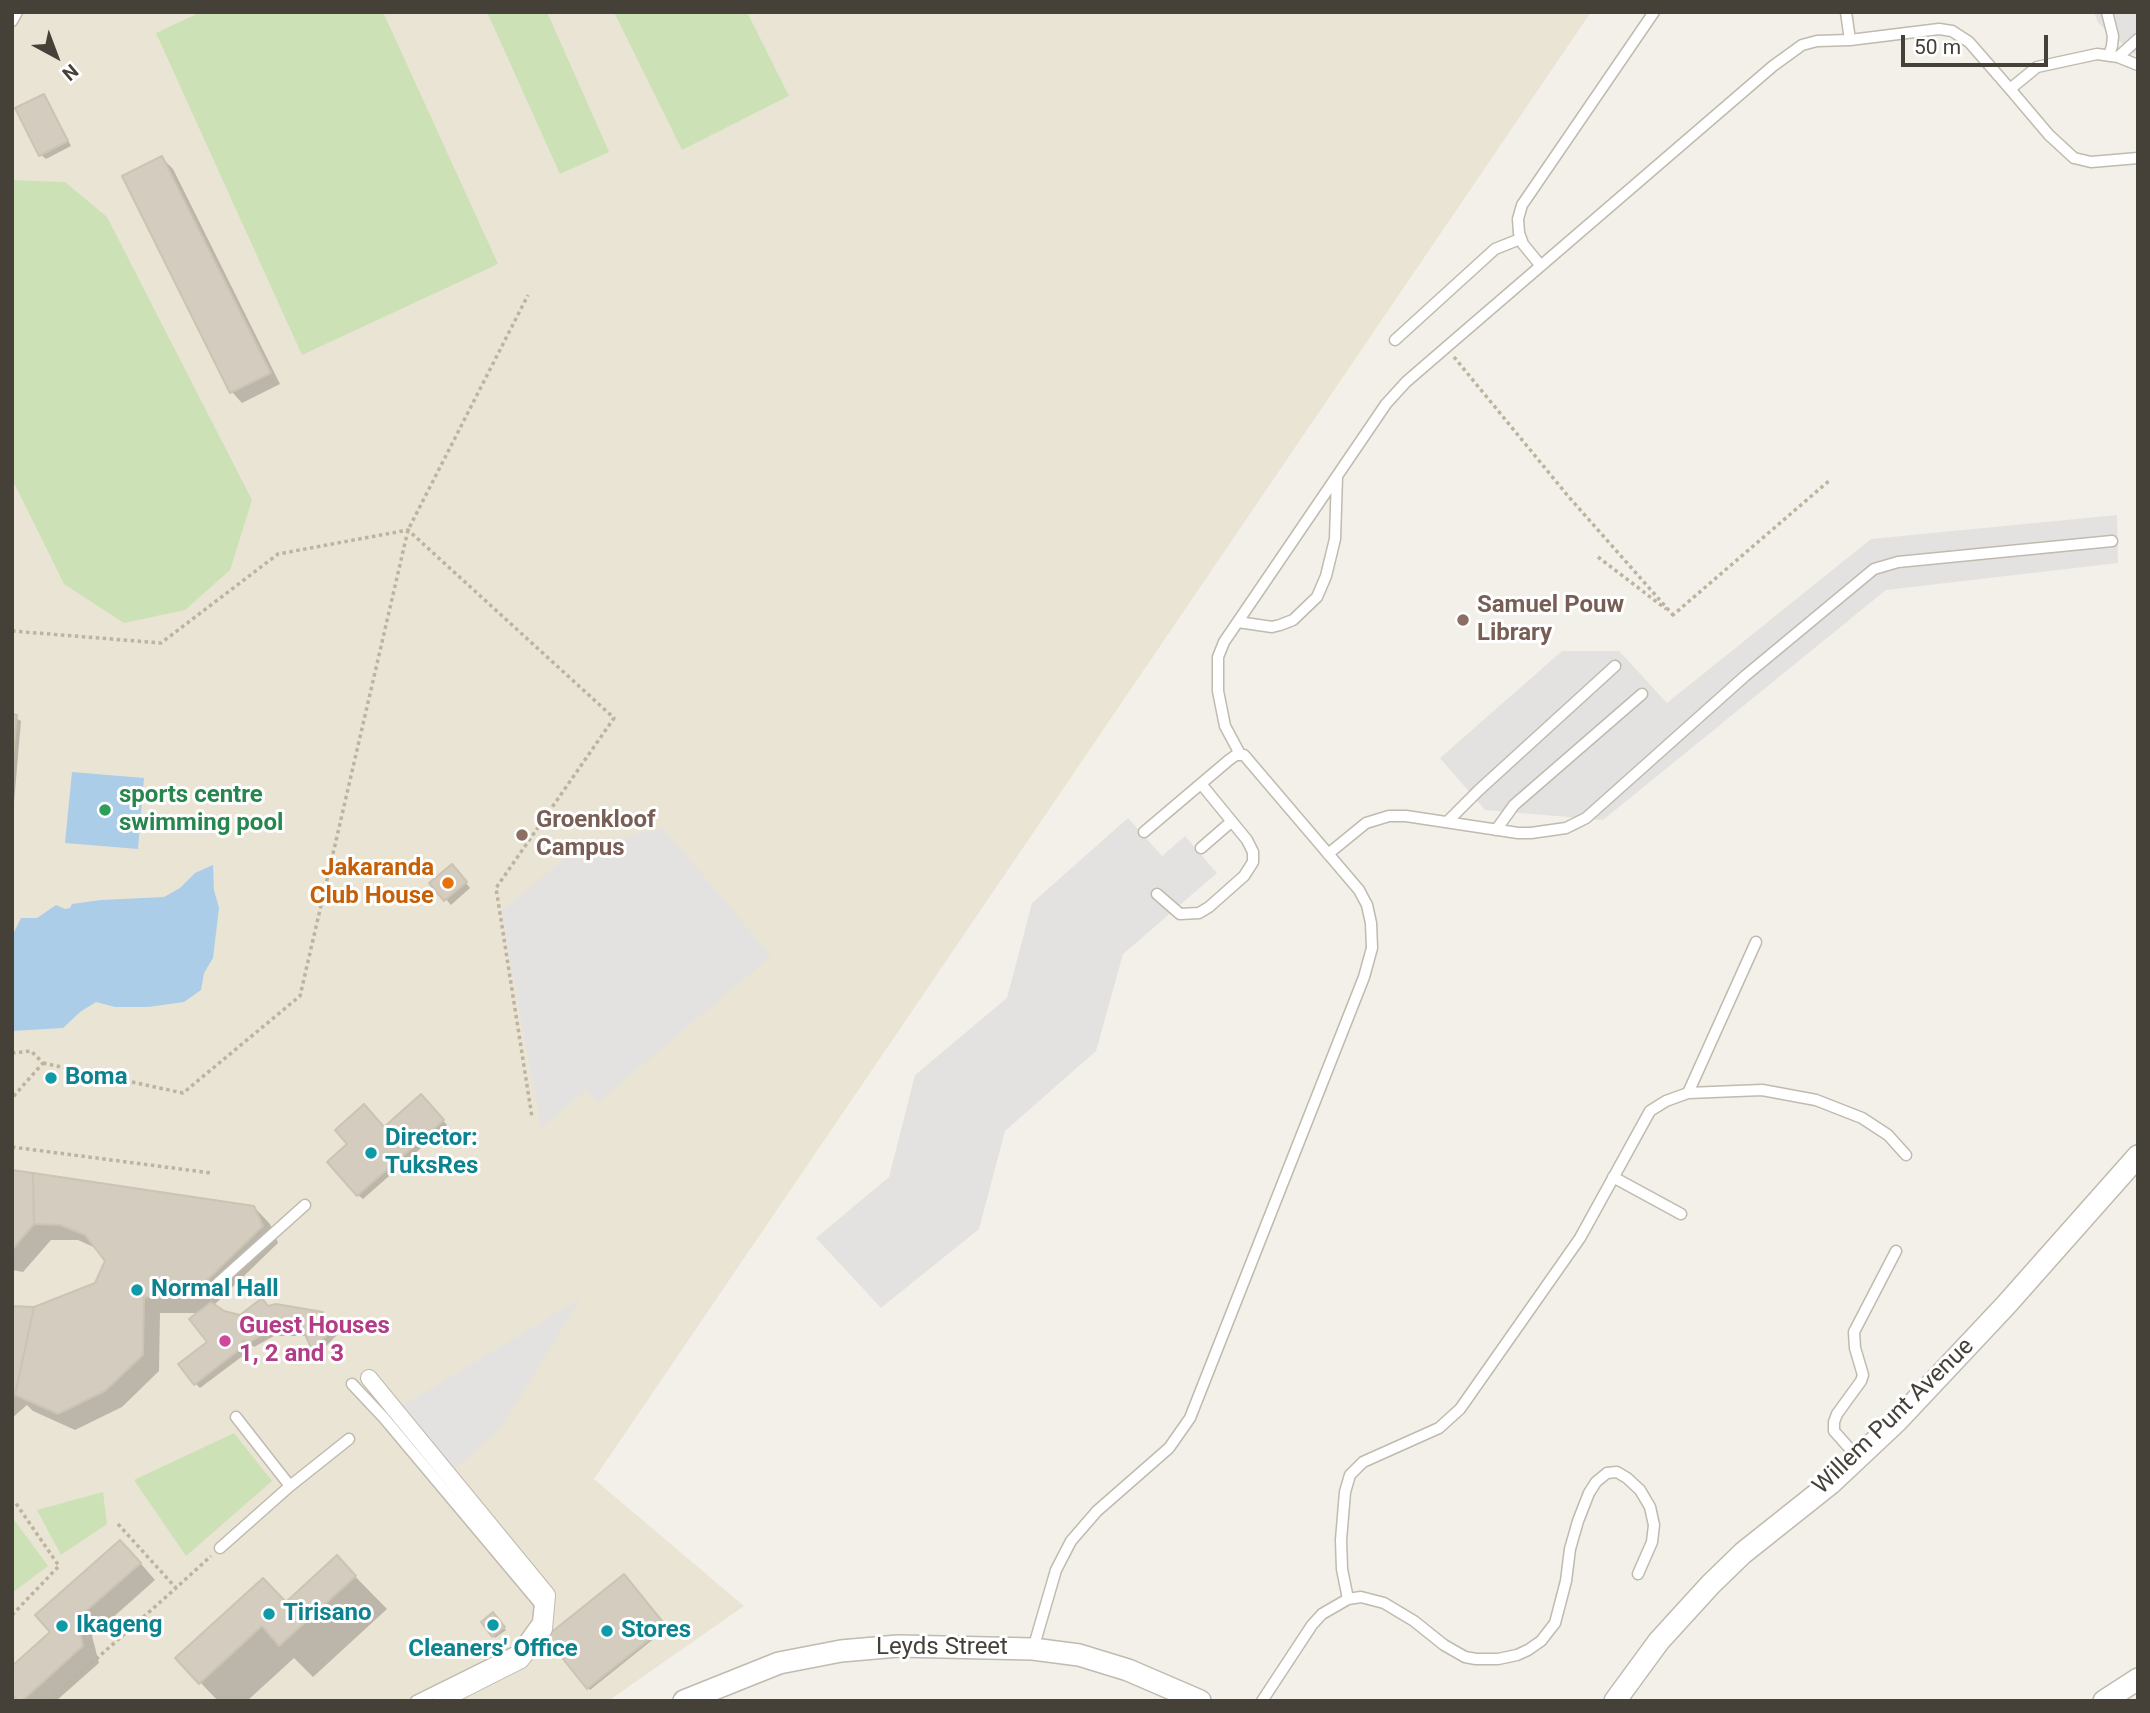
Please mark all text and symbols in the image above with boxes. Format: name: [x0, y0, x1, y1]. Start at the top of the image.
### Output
north arrow: [21, 21, 91, 91]
scale bar: [1905, 21, 2052, 65]
text: 50 m: [1914, 35, 1961, 59]
text: N: [58, 59, 83, 85]
place label: Samuel Pouw Library: [1477, 592, 1624, 648]
marker: Samuel Pouw Library: [1455, 612, 1471, 628]
place label: sports centre swimming pool: [119, 782, 283, 838]
marker: sports centre swimming pool: [97, 802, 113, 818]
place label: Groenkloof Campus: [536, 807, 656, 863]
marker: Groenkloof Campus: [514, 827, 530, 843]
place label: Jakaranda Club House: [310, 855, 434, 911]
marker: Jakaranda Club House: [440, 875, 456, 891]
place label: Boma: [65, 1064, 127, 1092]
marker: Boma: [43, 1070, 59, 1086]
place label: Director: TuksRes: [385, 1125, 478, 1181]
marker: Director: TuksRes: [363, 1145, 379, 1161]
place label: Normal Hall: [151, 1276, 279, 1304]
marker: Normal Hall: [129, 1282, 145, 1298]
place label: Guest Houses 1, 2 and 3: [239, 1313, 390, 1369]
marker: Guest Houses 1, 2 and 3: [217, 1333, 233, 1349]
street label: Willem Punt Avenue: [1808, 1333, 1980, 1501]
place label: Tirisano: [283, 1600, 372, 1628]
marker: Tirisano: [261, 1606, 277, 1622]
place label: Ikageng: [76, 1612, 163, 1640]
marker: Cleaners' Office: [485, 1617, 501, 1633]
place label: Stores: [621, 1617, 691, 1645]
marker: Ikageng: [54, 1618, 70, 1634]
marker: Stores: [599, 1623, 615, 1639]
street label: Leyds Street: [876, 1634, 1008, 1662]
place label: Cleaners' Office: [408, 1636, 578, 1664]

